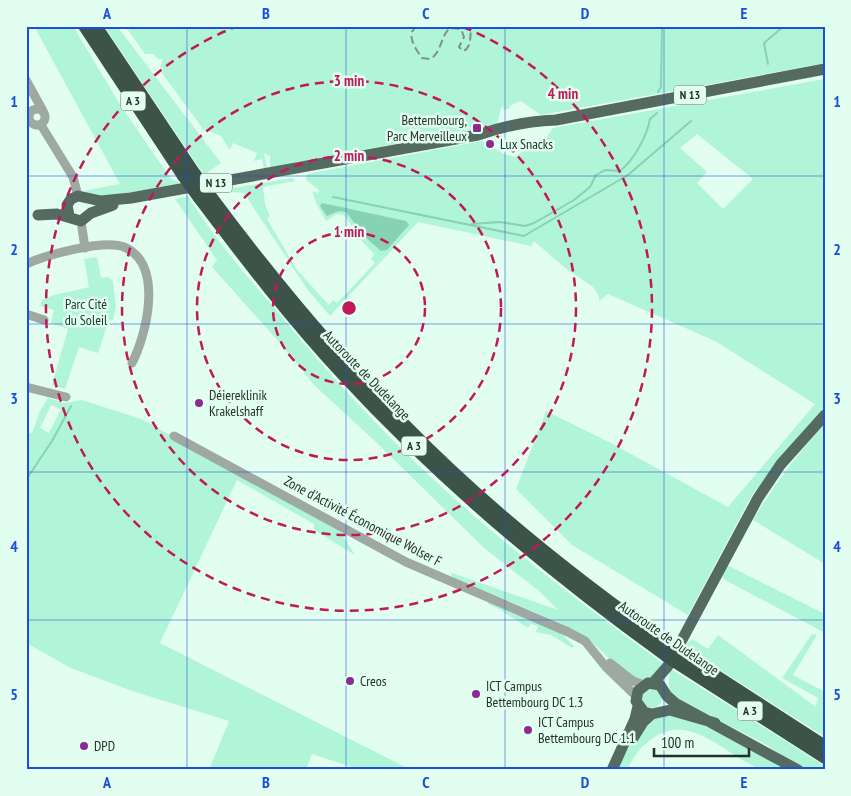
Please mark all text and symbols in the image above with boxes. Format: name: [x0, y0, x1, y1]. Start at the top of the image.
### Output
text: A: [102, 3, 112, 23]
text: B: [262, 3, 270, 23]
text: C: [422, 3, 430, 23]
text: D: [581, 3, 590, 23]
text: E: [741, 3, 748, 23]
text: 3 min: [334, 71, 364, 90]
text: 4 min: [548, 84, 578, 103]
road number: N 13: [674, 86, 706, 104]
text: 1: [10, 91, 18, 111]
text: 1: [833, 91, 841, 111]
road number: A 3: [120, 92, 146, 110]
place label: Bettembourg, Parc Merveilleux: [387, 111, 467, 145]
marker: Bettembourg, Parc Merveilleux: [471, 122, 483, 134]
place label: Lux Snacks: [500, 135, 553, 153]
marker: Lux Snacks: [484, 138, 496, 150]
text: 2 min: [334, 146, 364, 165]
road number: N 13: [200, 174, 232, 192]
text: 1 min: [334, 222, 364, 241]
text: 2: [10, 239, 18, 259]
text: 2: [833, 239, 841, 259]
park label: Parc Cité du Soleil: [65, 295, 108, 329]
centre of rings: [340, 299, 358, 317]
street label: Autoroute de Dudelange: [320, 326, 415, 424]
place label: Déiereklinik Krakelshaff: [209, 386, 267, 420]
text: 3: [10, 388, 18, 408]
text: 3: [833, 388, 841, 408]
marker: Déiereklinik Krakelshaff: [193, 397, 205, 409]
road number: A 3: [402, 436, 426, 456]
street label: Zone d'Activité Économique Wolser F: [281, 472, 445, 570]
text: 4: [10, 536, 18, 556]
text: 4: [833, 536, 841, 556]
street label: Autoroute de Dudelange: [616, 597, 723, 679]
place label: Creos: [360, 672, 387, 690]
marker: Creos: [344, 675, 356, 687]
place label: ICT Campus Bettembourg DC 1.3: [486, 677, 583, 711]
text: 5: [10, 684, 18, 704]
text: 5: [833, 684, 841, 704]
marker: ICT Campus Bettembourg DC 1.3: [470, 688, 482, 700]
road number: A 3: [738, 701, 762, 720]
place label: ICT Campus Bettembourg DC 1.1: [538, 713, 635, 747]
marker: ICT Campus Bettembourg DC 1.1: [522, 724, 534, 736]
scale bar: [654, 726, 748, 758]
text: 100 m: [661, 733, 694, 752]
place label: DPD: [94, 737, 115, 755]
marker: DPD: [78, 740, 90, 752]
text: A: [102, 772, 112, 792]
text: B: [262, 772, 270, 792]
text: C: [422, 772, 430, 792]
text: D: [581, 772, 590, 792]
text: E: [741, 772, 748, 792]

